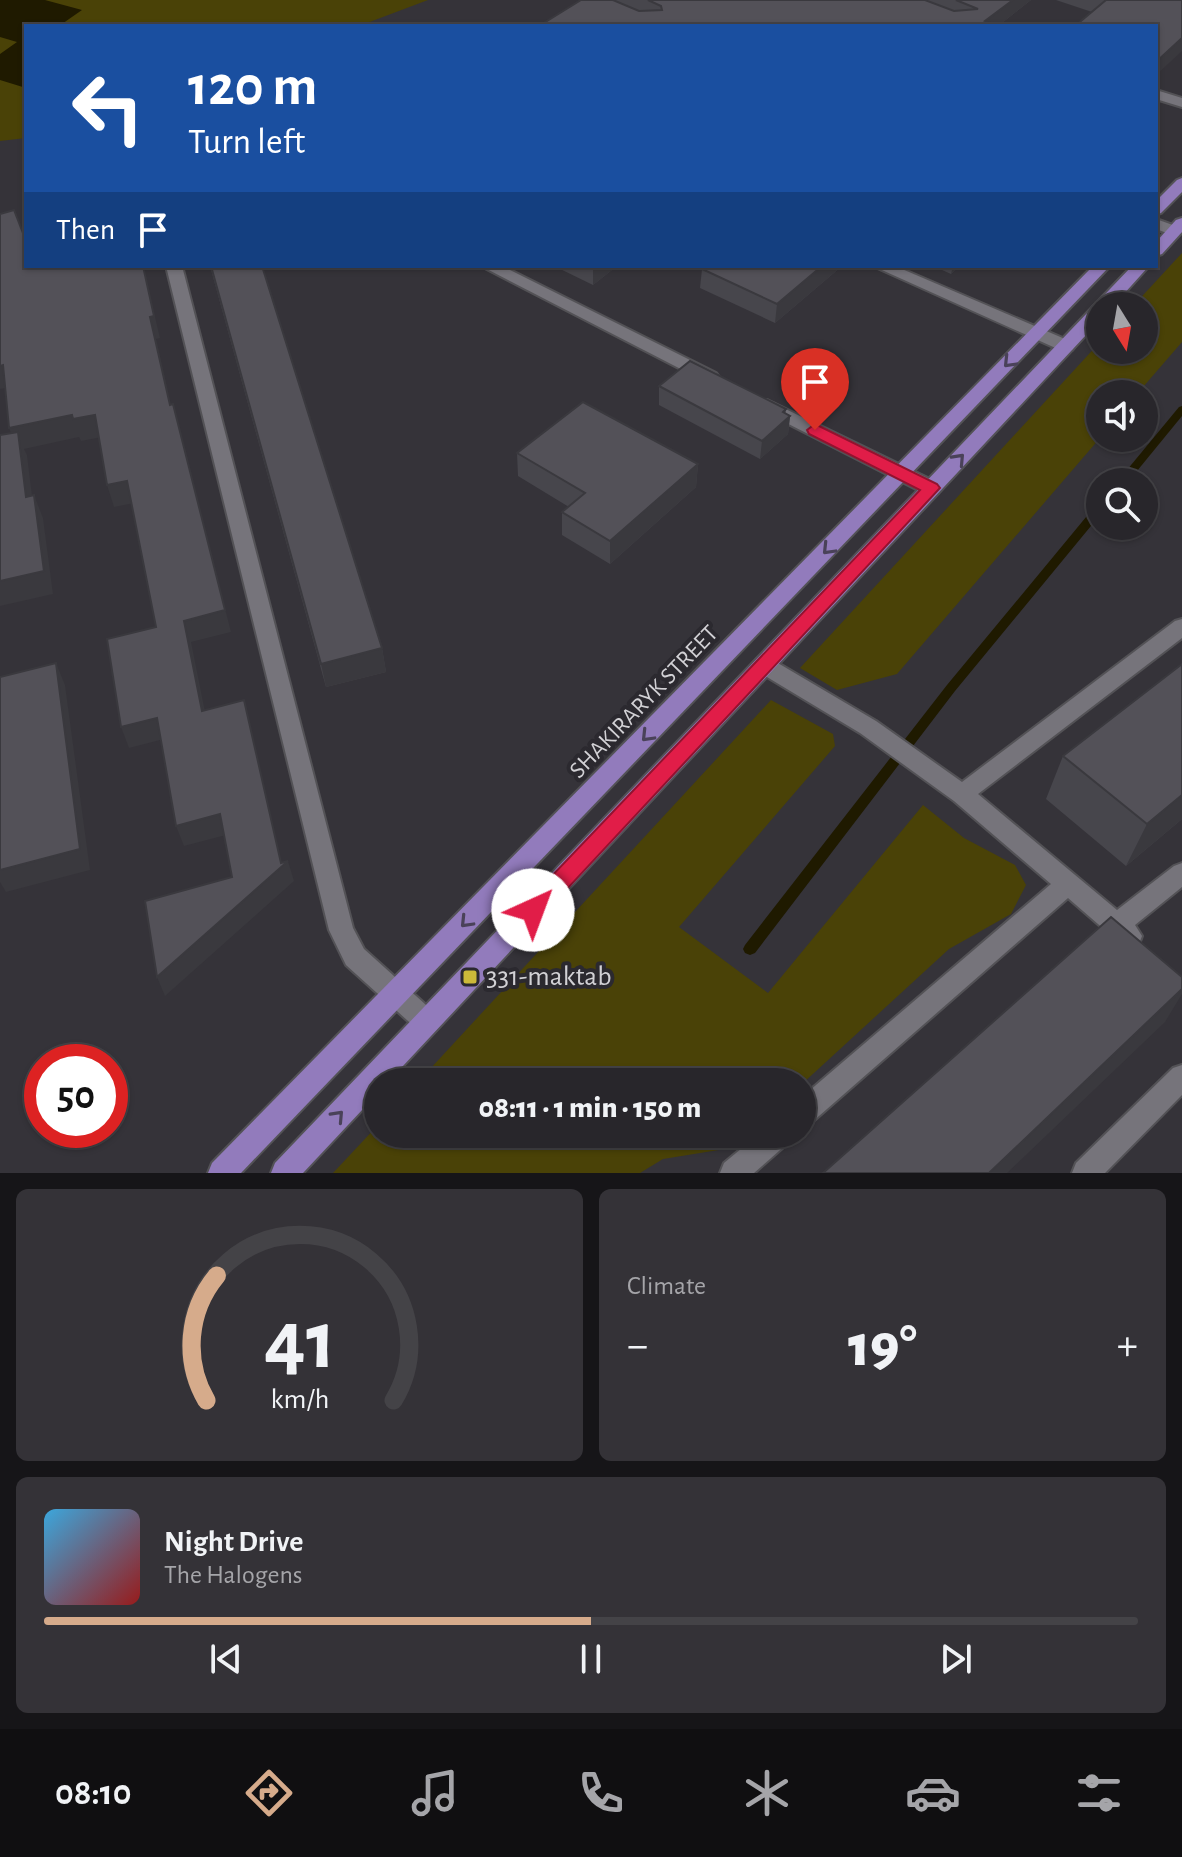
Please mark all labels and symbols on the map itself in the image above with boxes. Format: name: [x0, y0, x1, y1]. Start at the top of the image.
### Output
north arrow: [1086, 292, 1158, 364]
pin: [781, 348, 849, 430]
one-way arrow: [1003, 353, 1018, 367]
one-way arrow: [950, 454, 964, 468]
one-way arrow: [822, 540, 837, 554]
street label: SHAKIRARYK STREET: [565, 621, 723, 783]
one-way arrow: [641, 727, 656, 741]
position arrow: [491, 868, 575, 952]
one-way arrow: [460, 913, 475, 927]
place label: 331-maktab: [486, 963, 612, 991]
marker: 331-maktab: [461, 968, 479, 986]
speed limit sign: 50: [24, 1044, 128, 1148]
one-way arrow: [329, 1111, 343, 1125]

